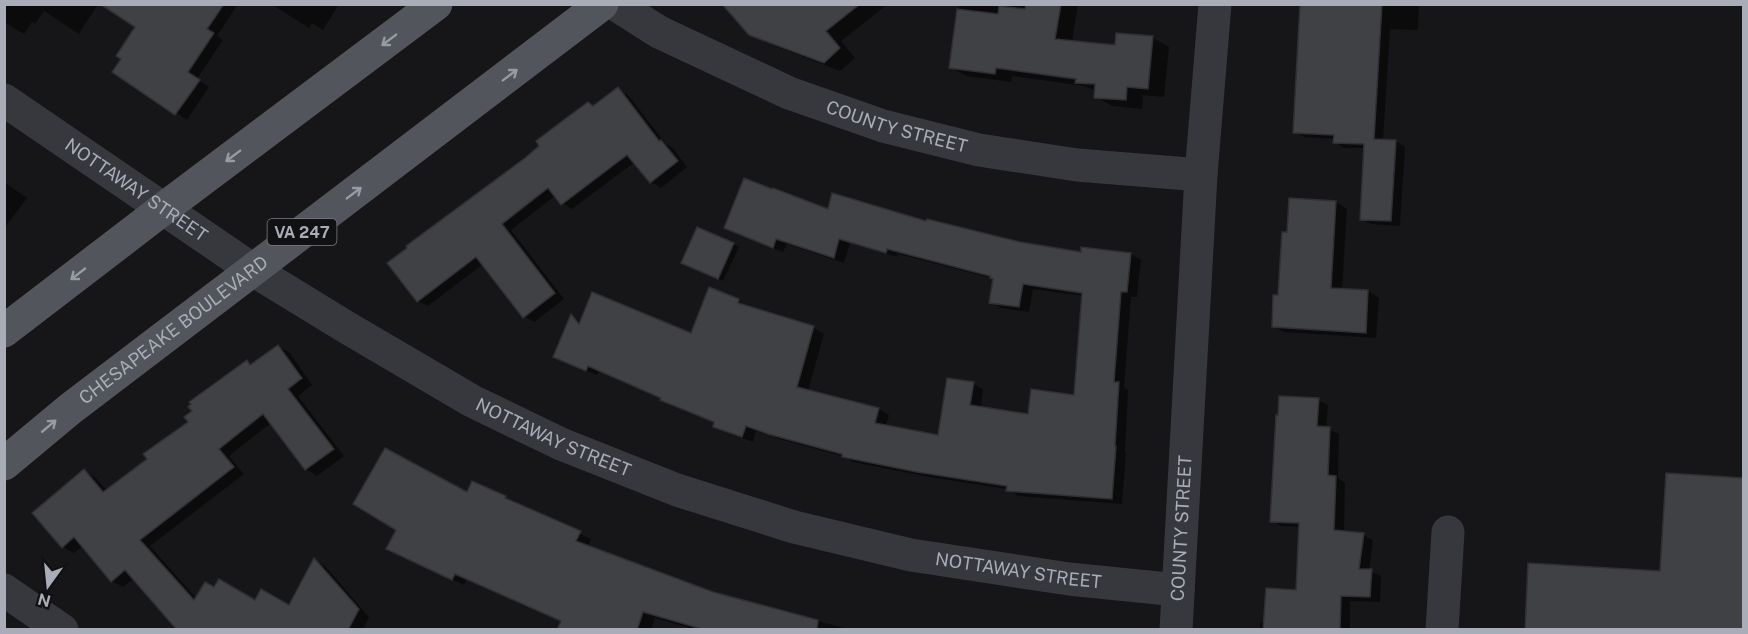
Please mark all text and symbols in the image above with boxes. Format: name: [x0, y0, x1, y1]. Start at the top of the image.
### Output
one-way arrow: [381, 33, 397, 46]
one-way arrow: [501, 69, 517, 81]
street label: COUNTY STREET: [824, 96, 970, 157]
street label: NOTTAWAY STREET: [61, 134, 212, 246]
one-way arrow: [225, 150, 241, 163]
one-way arrow: [346, 186, 362, 199]
road number: VA 247: [268, 219, 336, 245]
street label: CHESAPEAKE BOULEVARD: [75, 251, 272, 408]
one-way arrow: [70, 268, 86, 281]
street label: NOTTAWAY STREET: [473, 393, 634, 481]
one-way arrow: [41, 419, 56, 433]
street label: COUNTY STREET: [1167, 454, 1196, 602]
street label: NOTTAWAY STREET: [934, 548, 1103, 592]
north arrow: [18, 556, 78, 616]
text: N: [36, 589, 53, 611]

